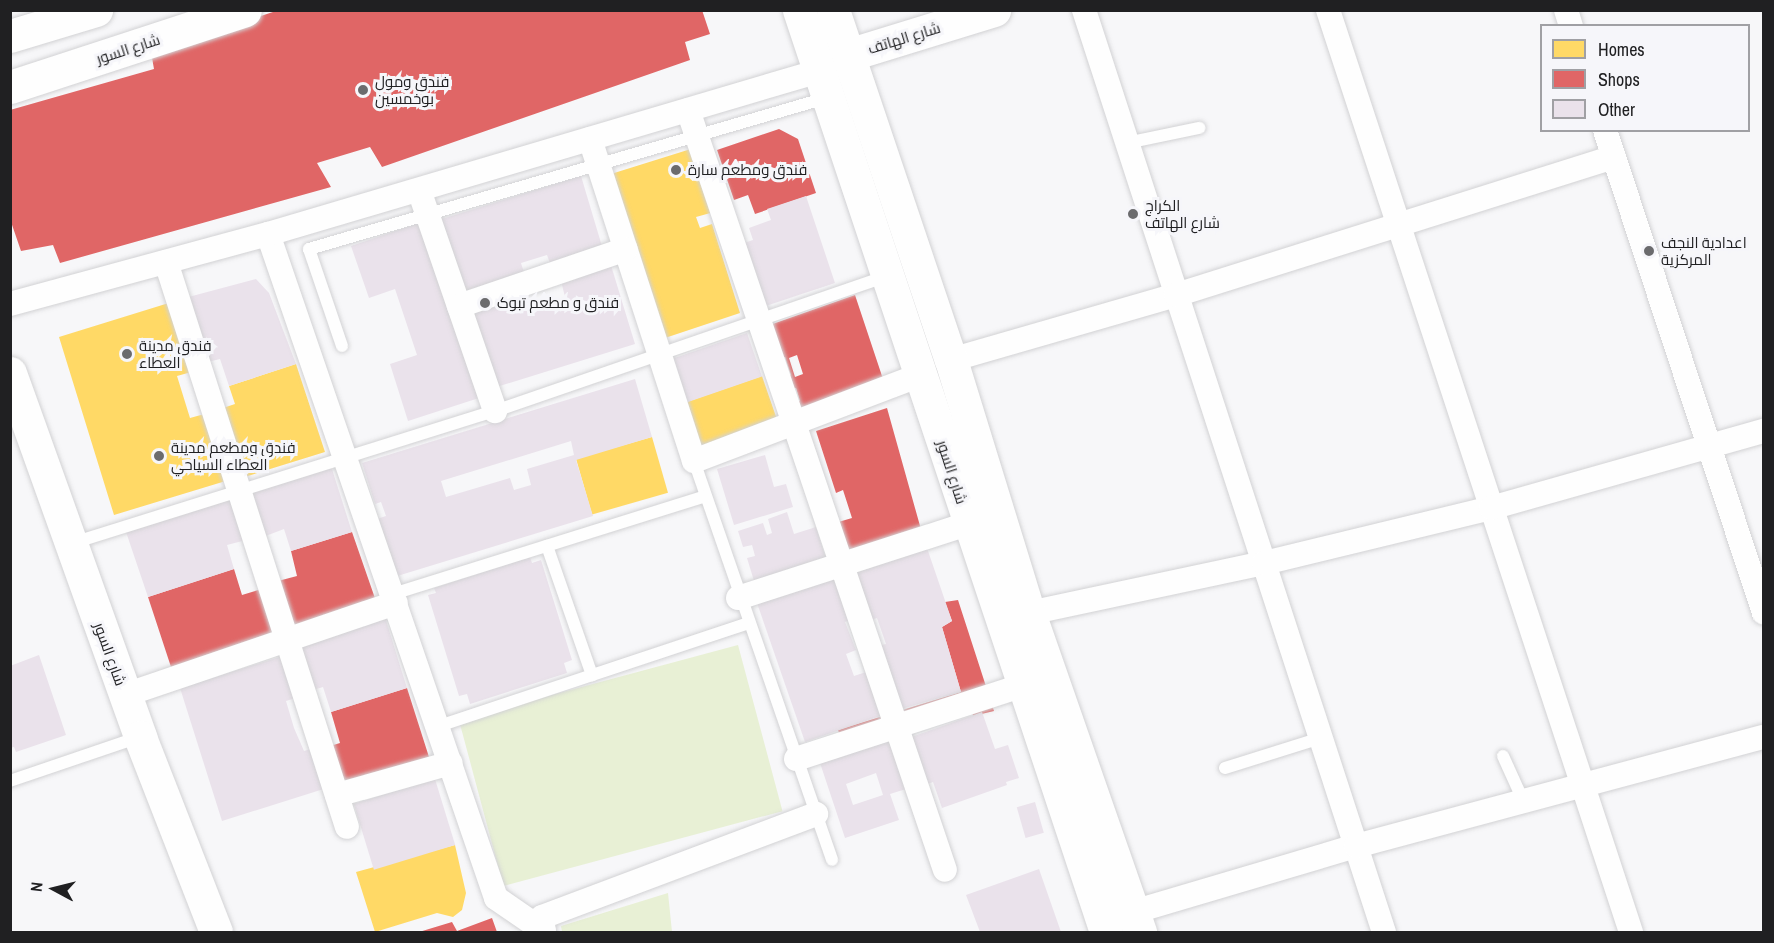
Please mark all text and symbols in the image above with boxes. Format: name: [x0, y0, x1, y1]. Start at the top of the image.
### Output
street label: شارع الهاتف: [866, 18, 942, 58]
legend: [1540, 24, 1750, 132]
street label: شارع السور: [94, 30, 162, 68]
text: Homes: [1598, 37, 1645, 62]
text: Shops: [1598, 67, 1640, 92]
place label: فندق ومول بوخمسين: [375, 72, 449, 107]
marker: فندق ومول بوخمسين: [356, 83, 370, 97]
text: Other: [1598, 97, 1635, 122]
place label: فندق ومطعم سارة: [688, 161, 807, 179]
marker: فندق ومطعم سارة: [669, 163, 683, 177]
place label: الكراج شارع الهاتف: [1145, 196, 1220, 231]
marker: الكراج شارع الهاتف: [1126, 207, 1140, 221]
place label: اعدادية النجف المركزية: [1661, 233, 1747, 268]
marker: اعدادية النجف المركزية: [1642, 244, 1656, 258]
place label: فندق و مطعم تبوک: [497, 294, 619, 312]
marker: فندق و مطعم تبوک: [478, 296, 492, 310]
place label: فندق مدينة العطاء: [139, 336, 212, 371]
marker: فندق مدينة العطاء: [120, 347, 134, 361]
place label: فندق ومطعم مدينة العطاء السياحي: [171, 438, 296, 473]
street label: شارع السور: [933, 438, 971, 506]
marker: فندق ومطعم مدينة العطاء السياحي: [152, 449, 166, 463]
street label: شارع السور: [90, 620, 130, 688]
north arrow: [24, 859, 84, 919]
text: N: [25, 881, 48, 893]

